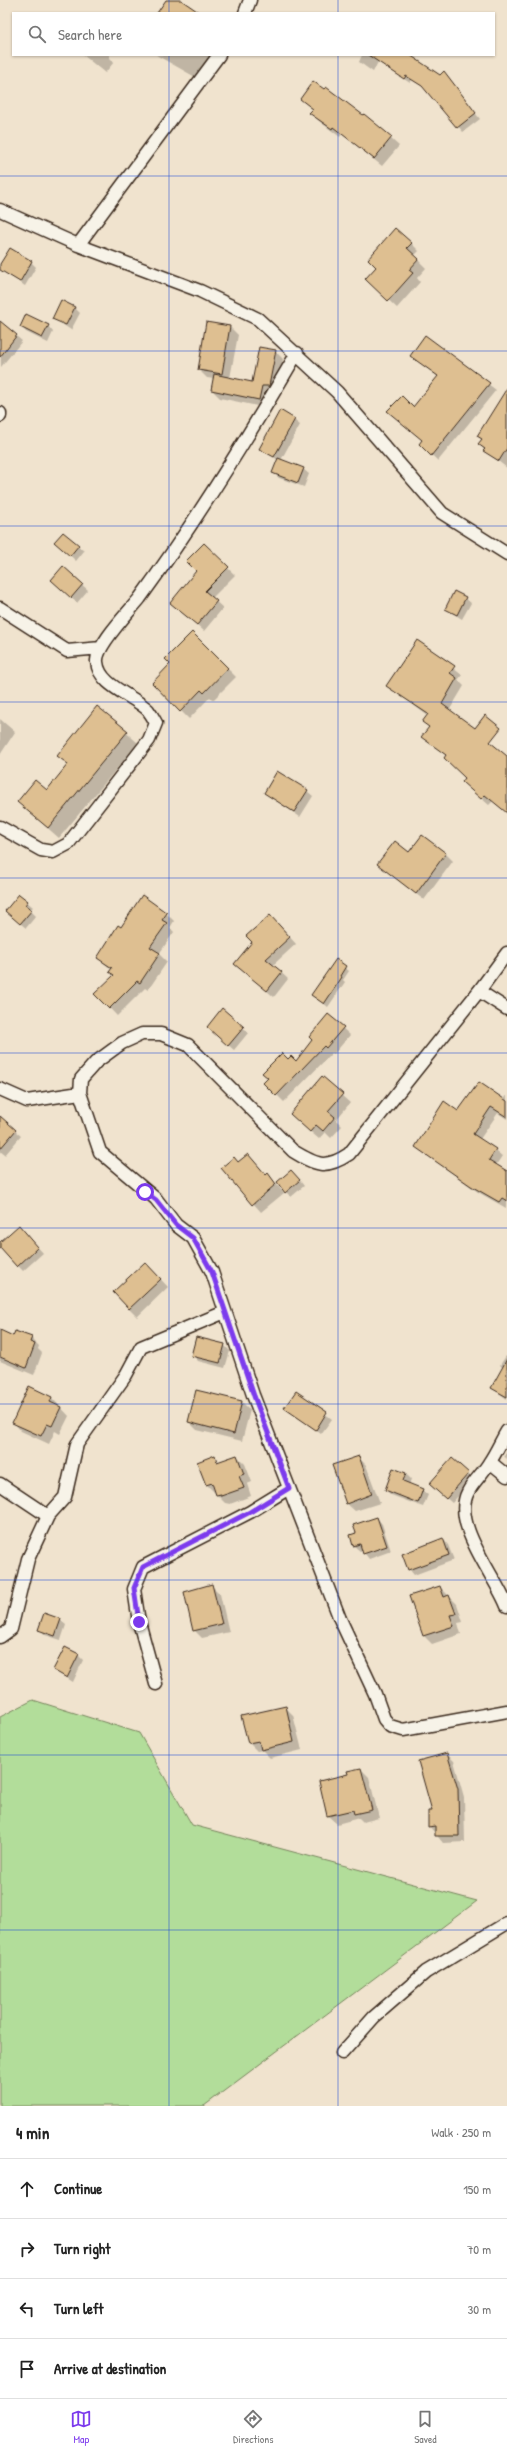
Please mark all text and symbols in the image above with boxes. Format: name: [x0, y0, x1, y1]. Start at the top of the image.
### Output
search box: [12, 12, 495, 56]
icon: search: [26, 23, 48, 45]
text: Search here: [58, 24, 122, 45]
route start: [136, 1183, 154, 1201]
route end: [130, 1613, 148, 1631]
text: 4 min: [16, 2121, 49, 2144]
text: Walk · 250 m: [431, 2123, 491, 2141]
icon: ahead: [16, 2178, 38, 2200]
text: Continue: [54, 2178, 102, 2199]
text: 150 m: [463, 2180, 491, 2198]
icon: right: [16, 2238, 38, 2260]
text: Turn right: [54, 2238, 110, 2259]
text: 70 m: [467, 2240, 491, 2258]
icon: left: [16, 2298, 38, 2320]
text: Turn left: [54, 2298, 104, 2319]
text: 30 m: [468, 2300, 491, 2318]
icon: arrive: [16, 2358, 38, 2380]
text: Arrive at destination: [54, 2358, 166, 2379]
tab: Map: [70, 2408, 92, 2446]
tab: Directions: [233, 2408, 274, 2446]
tab: Saved: [414, 2408, 437, 2446]

